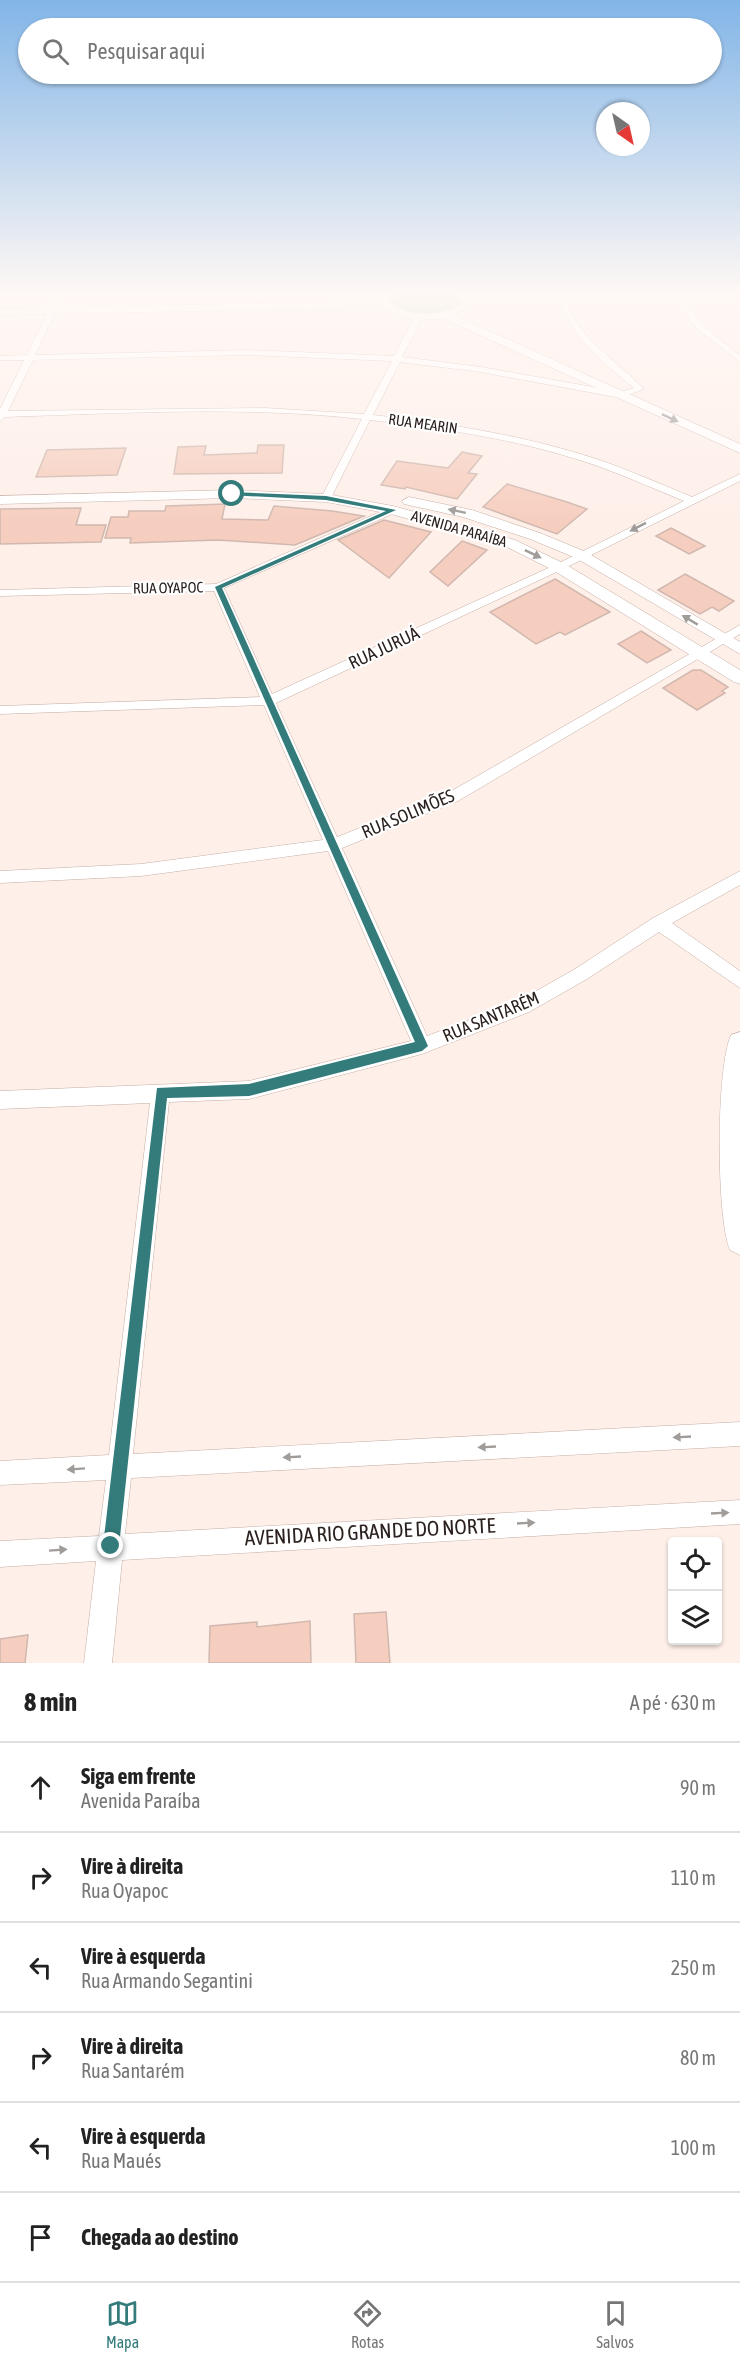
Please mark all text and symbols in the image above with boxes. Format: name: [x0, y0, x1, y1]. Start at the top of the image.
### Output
search box: [18, 18, 722, 84]
icon: search: [39, 35, 72, 68]
text: Pesquisar aqui: [87, 38, 205, 64]
north arrow: [596, 102, 650, 156]
street label: RUA MEARIN: [387, 410, 459, 437]
one-way arrow: [661, 413, 679, 423]
route start: [218, 480, 244, 506]
one-way arrow: [447, 506, 466, 515]
street label: AVENIDA PARAÍBA: [409, 507, 509, 550]
one-way arrow: [629, 521, 647, 531]
one-way arrow: [525, 550, 542, 559]
street label: RUA OYAPOC: [133, 578, 203, 597]
one-way arrow: [682, 614, 698, 625]
street label: RUA JURUÁ: [345, 622, 423, 673]
street label: RUA SOLIMÕES: [358, 784, 458, 842]
street label: RUA SANTARÉM: [439, 987, 542, 1046]
one-way arrow: [672, 1433, 691, 1442]
one-way arrow: [477, 1443, 496, 1452]
one-way arrow: [283, 1453, 302, 1462]
one-way arrow: [67, 1464, 86, 1473]
one-way arrow: [711, 1508, 730, 1517]
street label: AVENIDA RIO GRANDE DO NORTE: [244, 1512, 496, 1550]
one-way arrow: [516, 1519, 535, 1528]
route end: [97, 1532, 123, 1558]
map controls: [668, 1537, 722, 1645]
button: locate: [668, 1537, 722, 1591]
one-way arrow: [49, 1545, 68, 1555]
button: layers: [668, 1591, 722, 1645]
text: 8 min: [24, 1687, 77, 1717]
text: A pé · 630 m: [630, 1691, 716, 1714]
text: Siga em frente: [81, 1763, 196, 1789]
icon: ahead: [24, 1771, 57, 1804]
text: 90 m: [680, 1776, 716, 1799]
text: Avenida Paraíba: [81, 1789, 201, 1812]
text: Vire à direita: [81, 1853, 183, 1879]
icon: right: [24, 1861, 57, 1894]
text: 110 m: [671, 1866, 716, 1889]
text: Rua Oyapoc: [81, 1879, 168, 1902]
text: Vire à esquerda: [81, 1943, 206, 1969]
icon: left: [24, 1951, 57, 1984]
text: 250 m: [671, 1956, 716, 1979]
text: Rua Armando Segantini: [81, 1969, 253, 1992]
text: Vire à direita: [81, 2033, 183, 2059]
icon: right: [24, 2041, 57, 2074]
text: 80 m: [680, 2046, 716, 2069]
text: Rua Santarém: [81, 2059, 185, 2082]
text: Vire à esquerda: [81, 2123, 206, 2149]
icon: left: [24, 2131, 57, 2164]
text: 100 m: [671, 2136, 716, 2159]
text: Rua Maués: [81, 2149, 161, 2172]
icon: arrive: [24, 2221, 57, 2254]
text: Chegada ao destino: [81, 2224, 239, 2250]
tab: Mapa: [106, 2297, 139, 2351]
tab: Rotas: [351, 2297, 384, 2351]
tab: Salvos: [596, 2297, 634, 2351]

